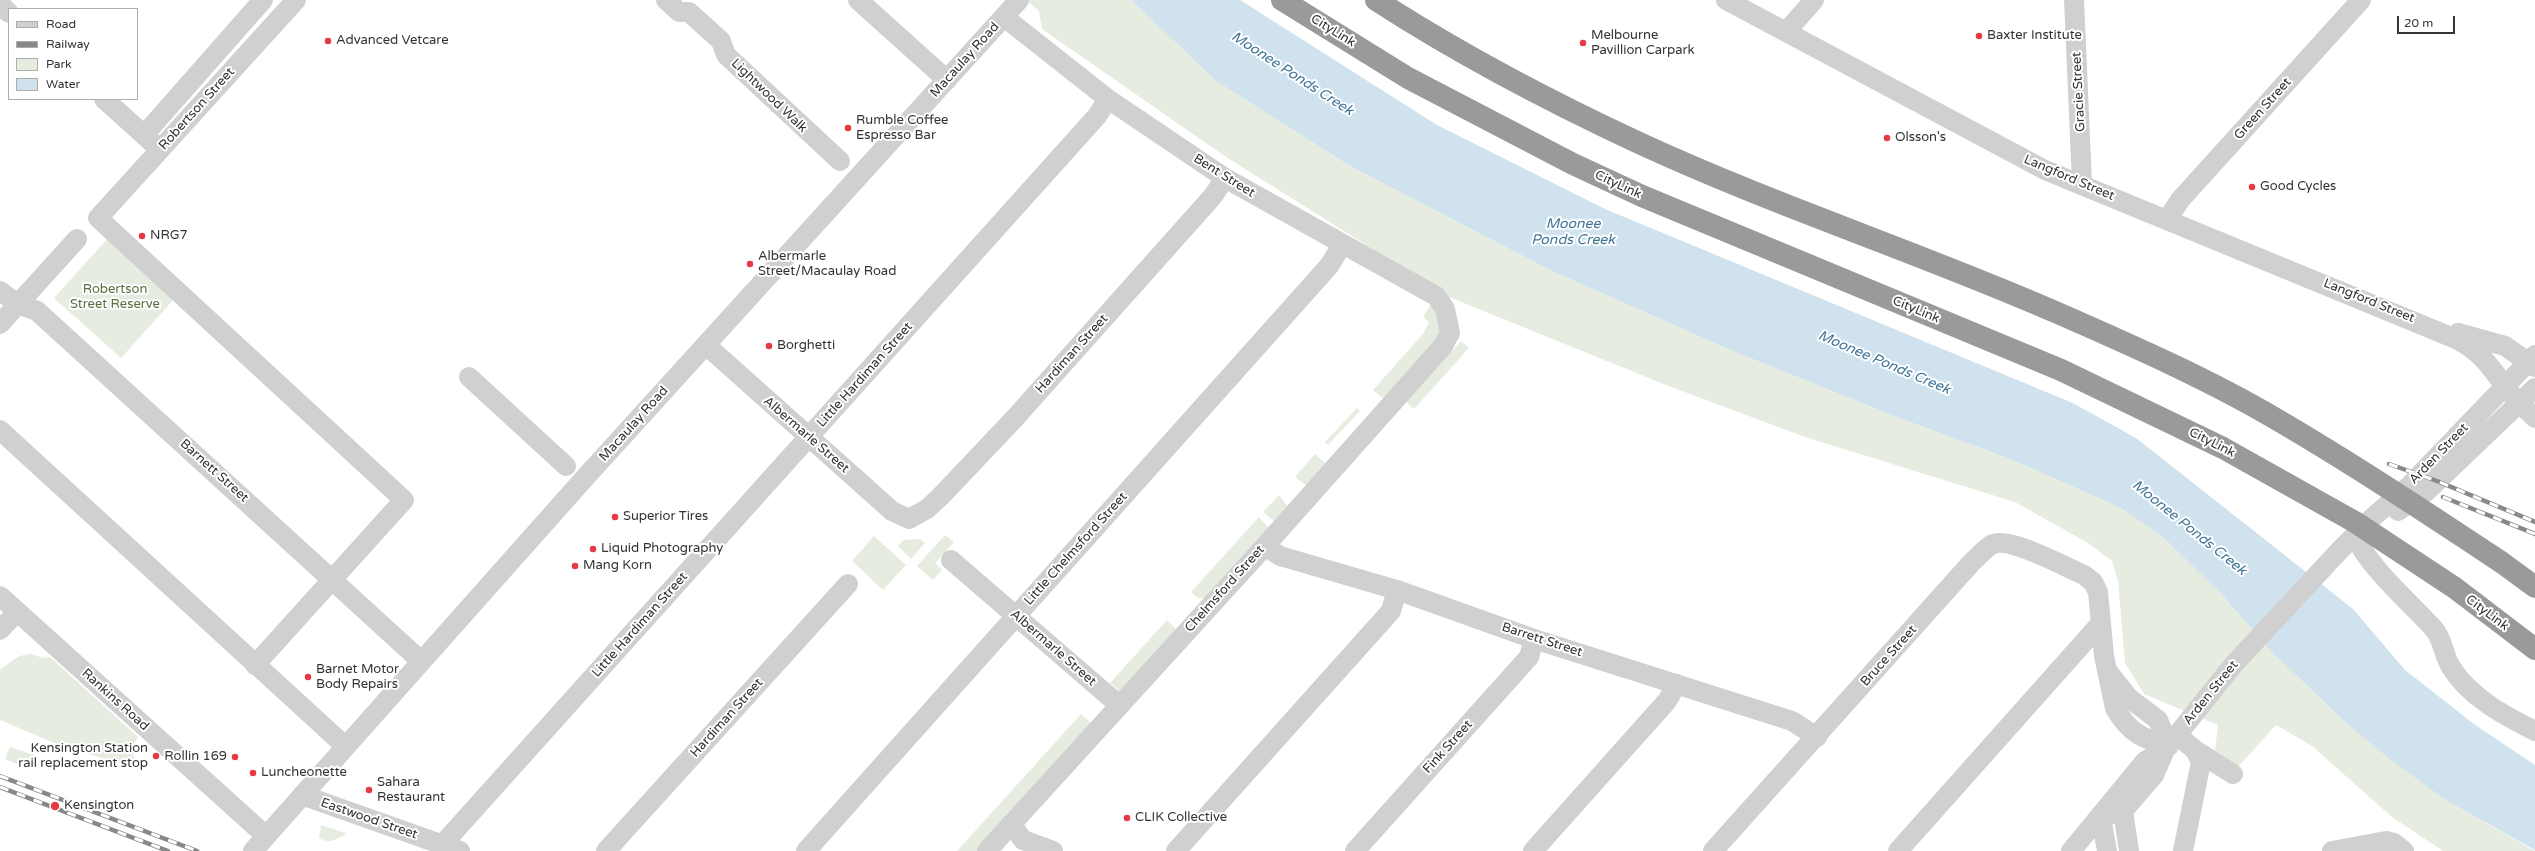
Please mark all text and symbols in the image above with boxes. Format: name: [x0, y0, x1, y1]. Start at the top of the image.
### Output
legend: [8, 8, 138, 100]
scale bar: [2399, 8, 2457, 34]
street label: CityLink: [1308, 11, 1358, 51]
text: 20 m: [2404, 16, 2433, 30]
text: Road: [46, 17, 76, 31]
street label: Macaulay Road: [927, 19, 1003, 101]
water label: Moonee Ponds Creek: [1228, 28, 1356, 120]
place label: Melbourne Pavillion Carpark: [1591, 28, 1695, 59]
place label: Baxter Institute: [1987, 28, 2082, 44]
marker: Baxter Institute: [1974, 31, 1984, 41]
place label: Advanced Vetcare: [336, 33, 449, 49]
marker: Advanced Vetcare: [323, 36, 333, 46]
text: Railway: [46, 37, 90, 51]
marker: Melbourne Pavillion Carpark: [1578, 38, 1588, 48]
street label: Gracie Street: [2069, 52, 2089, 132]
street label: Lightwood Walk: [728, 56, 810, 136]
text: Park: [46, 57, 72, 71]
street label: Robertson Street: [156, 65, 238, 153]
street label: Green Street: [2231, 75, 2295, 143]
text: Water: [46, 77, 80, 91]
place label: Rumble Coffee Espresso Bar: [856, 113, 948, 144]
marker: Rumble Coffee Espresso Bar: [843, 123, 853, 133]
place label: Olsson's: [1895, 130, 1946, 146]
marker: Olsson's: [1882, 133, 1892, 143]
street label: Bent Street: [1190, 151, 1258, 201]
street label: Langford Street: [2021, 152, 2117, 204]
street label: CityLink: [1592, 167, 1644, 203]
place label: Good Cycles: [2260, 179, 2336, 195]
marker: Good Cycles: [2247, 182, 2257, 192]
water label: Moonee Ponds Creek: [1531, 216, 1615, 248]
place label: NRG7: [150, 228, 188, 244]
marker: NRG7: [137, 231, 147, 241]
place label: Albermarle Street/Macaulay Road: [758, 249, 896, 280]
marker: Albermarle Street/Macaulay Road: [745, 259, 755, 269]
street label: Langford Street: [2321, 276, 2417, 326]
park label: Robertson Street Reserve: [70, 282, 160, 313]
street label: CityLink: [1890, 293, 1942, 327]
street label: Hardiman Street: [1032, 311, 1112, 397]
street label: Little Hardiman Street: [814, 319, 916, 431]
water label: Moonee Ponds Creek: [1815, 328, 1953, 398]
place label: Borghetti: [777, 338, 835, 354]
marker: Borghetti: [764, 341, 774, 351]
street label: Macaulay Road: [596, 383, 672, 465]
street label: Albermarle Street: [760, 393, 852, 477]
street label: Arden Street: [2406, 420, 2472, 488]
street label: CityLink: [2186, 425, 2238, 461]
street label: Barnett Street: [176, 436, 252, 506]
water label: Moonee Ponds Creek: [2129, 477, 2249, 579]
street label: Little Chelmsford Street: [1021, 489, 1131, 609]
place label: Superior Tires: [623, 509, 708, 525]
marker: Superior Tires: [610, 512, 620, 522]
place label: Liquid Photography: [601, 541, 723, 557]
street label: Chelmsford Street: [1182, 542, 1268, 636]
marker: Liquid Photography: [588, 544, 598, 554]
place label: Mang Korn: [583, 558, 652, 574]
marker: Mang Korn: [570, 561, 580, 571]
street label: Little Hardiman Street: [589, 569, 691, 681]
street label: CityLink: [2462, 592, 2512, 634]
street label: Albermarle Street: [1007, 606, 1099, 690]
street label: Barrett Street: [1500, 620, 1584, 660]
street label: Bruce Street: [1858, 622, 1920, 690]
street label: Arden Street: [2180, 658, 2242, 728]
place label: Barnet Motor Body Repairs: [316, 662, 399, 693]
street label: Rankins Road: [78, 666, 152, 734]
marker: Barnet Motor Body Repairs: [303, 672, 313, 682]
street label: Hardiman Street: [687, 675, 767, 761]
street label: Fink Street: [1420, 717, 1476, 777]
place label: Kensington Station rail replacement stop: [18, 741, 148, 772]
place label: Rollin 169: [164, 749, 227, 765]
marker: Kensington Station rail replacement stop: [151, 751, 161, 761]
marker: Rollin 169: [230, 752, 240, 762]
place label: Luncheonette: [261, 765, 347, 781]
marker: Luncheonette: [248, 768, 258, 778]
place label: Sahara Restaurant: [377, 775, 445, 806]
marker: Sahara Restaurant: [364, 785, 374, 795]
street label: Eastwood Street: [319, 795, 419, 843]
place label: Kensington: [64, 798, 134, 814]
marker: Kensington: [49, 800, 61, 812]
place label: CLIK Collective: [1135, 810, 1227, 826]
marker: CLIK Collective: [1122, 813, 1132, 823]

